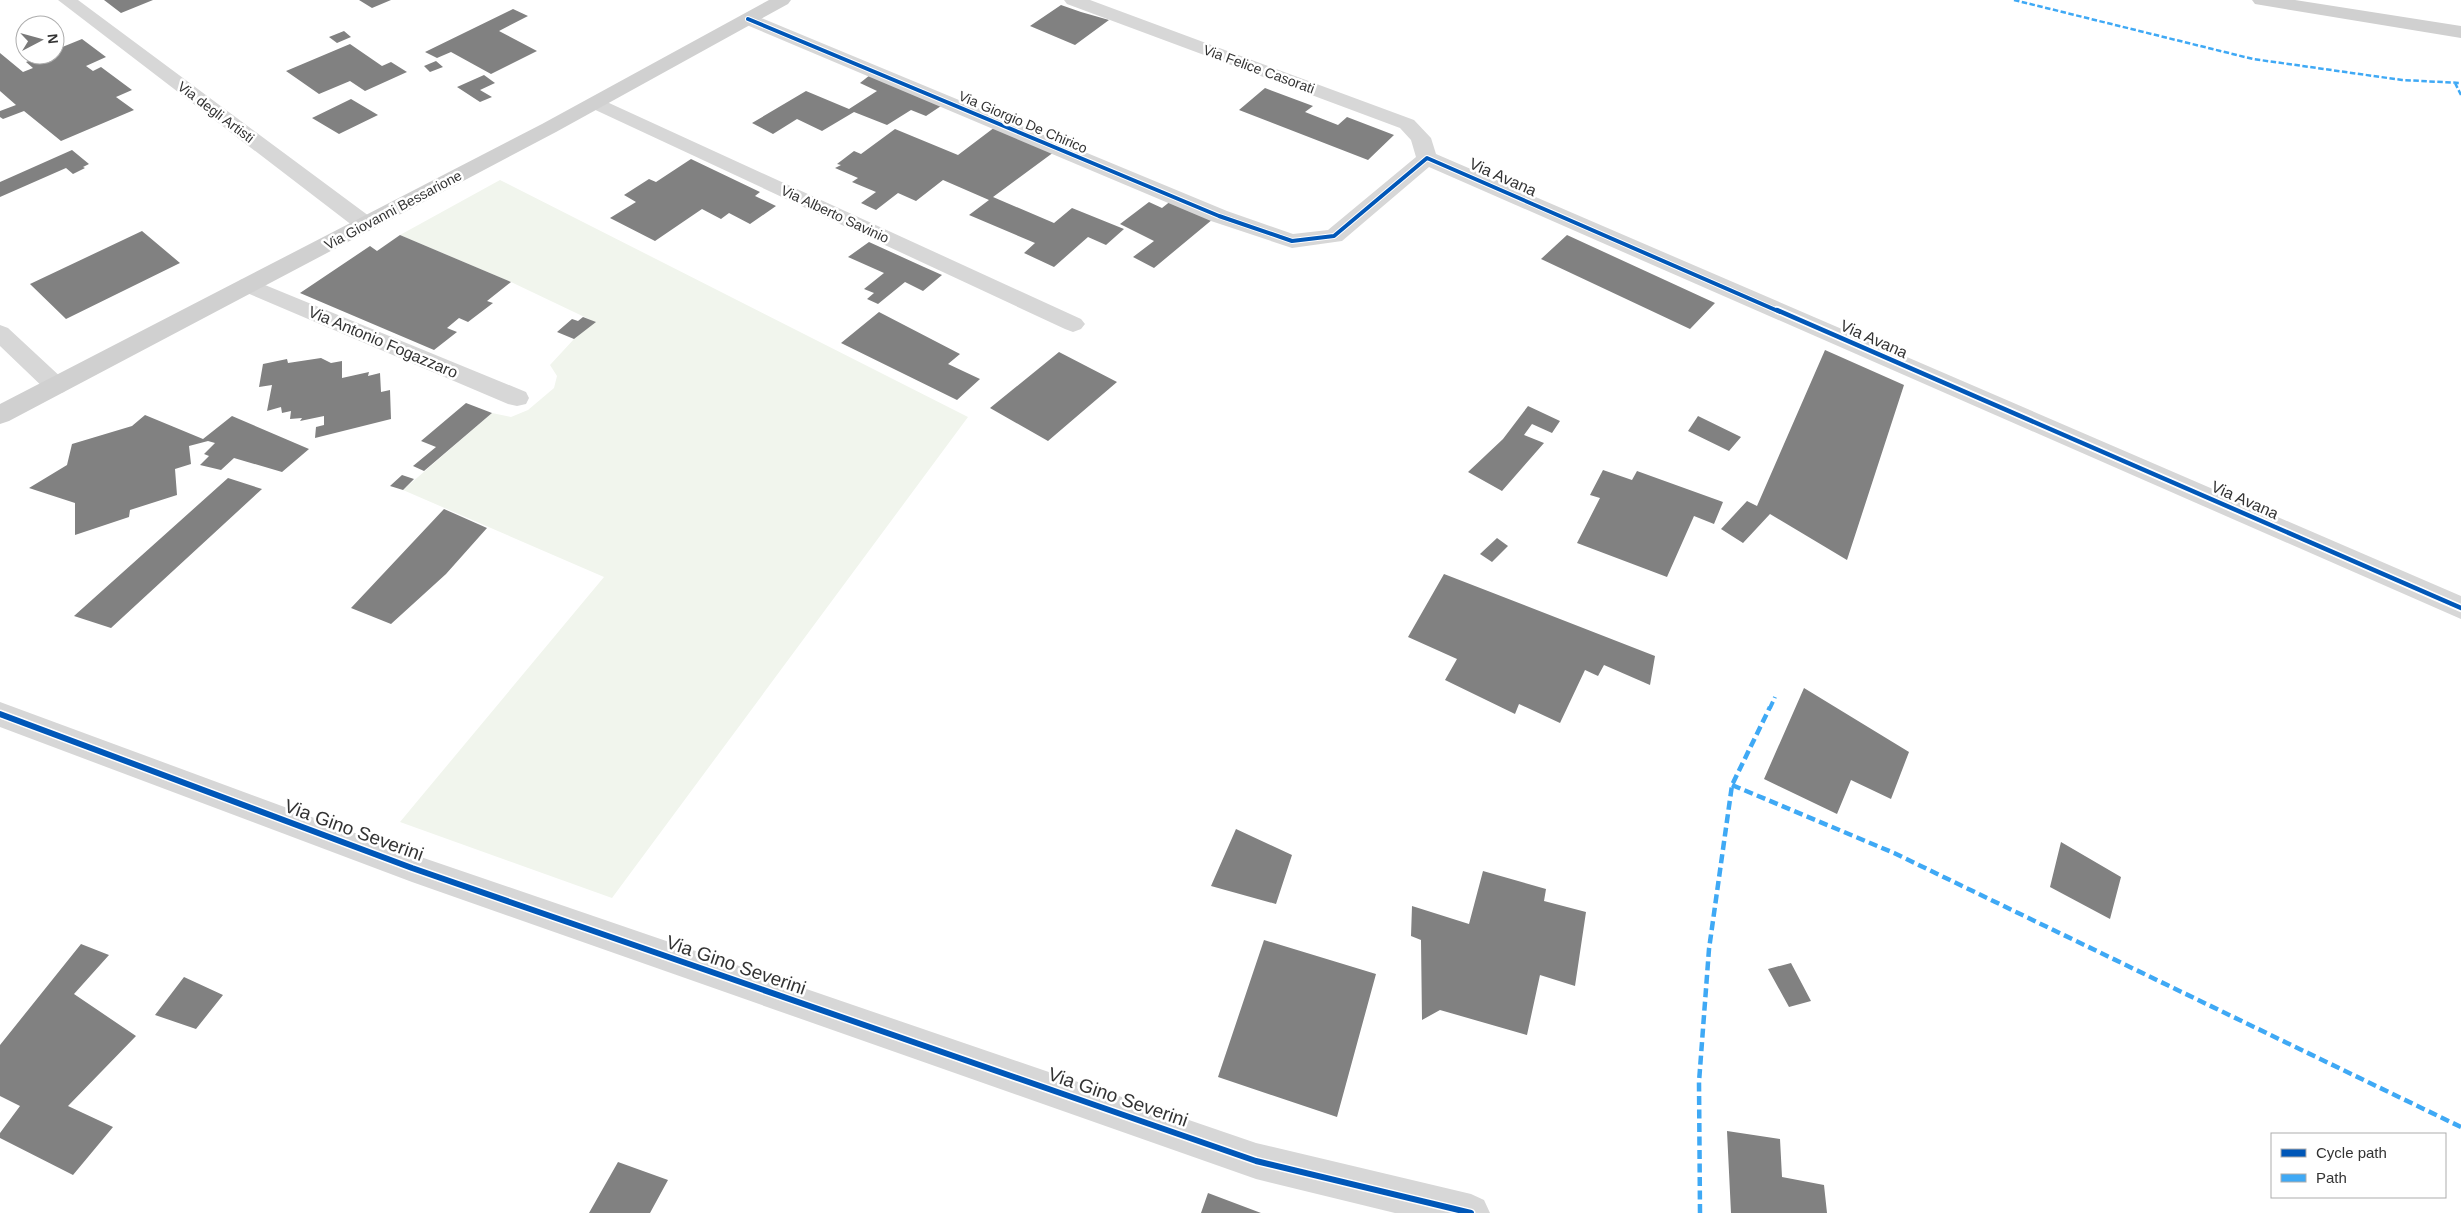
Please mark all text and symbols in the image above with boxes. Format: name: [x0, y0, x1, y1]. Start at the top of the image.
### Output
north arrow: [15, 15, 65, 65]
text: N: [44, 33, 61, 45]
street label: Via Felice Casorati: [1201, 41, 1317, 97]
street label: Via degli Artisti: [175, 78, 257, 146]
street label: Via Giorgio De Chirico: [956, 88, 1090, 156]
street label: Via Avana: [1467, 155, 1539, 199]
street label: Via Giovanni Bessarione: [322, 167, 465, 253]
street label: Via Alberto Savinio: [778, 182, 892, 246]
street label: Via Antonio Fogazzaro: [306, 303, 460, 381]
street label: Via Avana: [1838, 317, 1910, 361]
street label: Via Avana: [2209, 478, 2281, 522]
street label: Via Gino Severini: [282, 795, 426, 865]
street label: Via Gino Severini: [663, 931, 809, 999]
street label: Via Gino Severini: [1045, 1063, 1191, 1131]
legend: [2271, 1133, 2446, 1198]
text: Cycle path: [2316, 1144, 2387, 1161]
text: Path: [2316, 1169, 2347, 1186]

